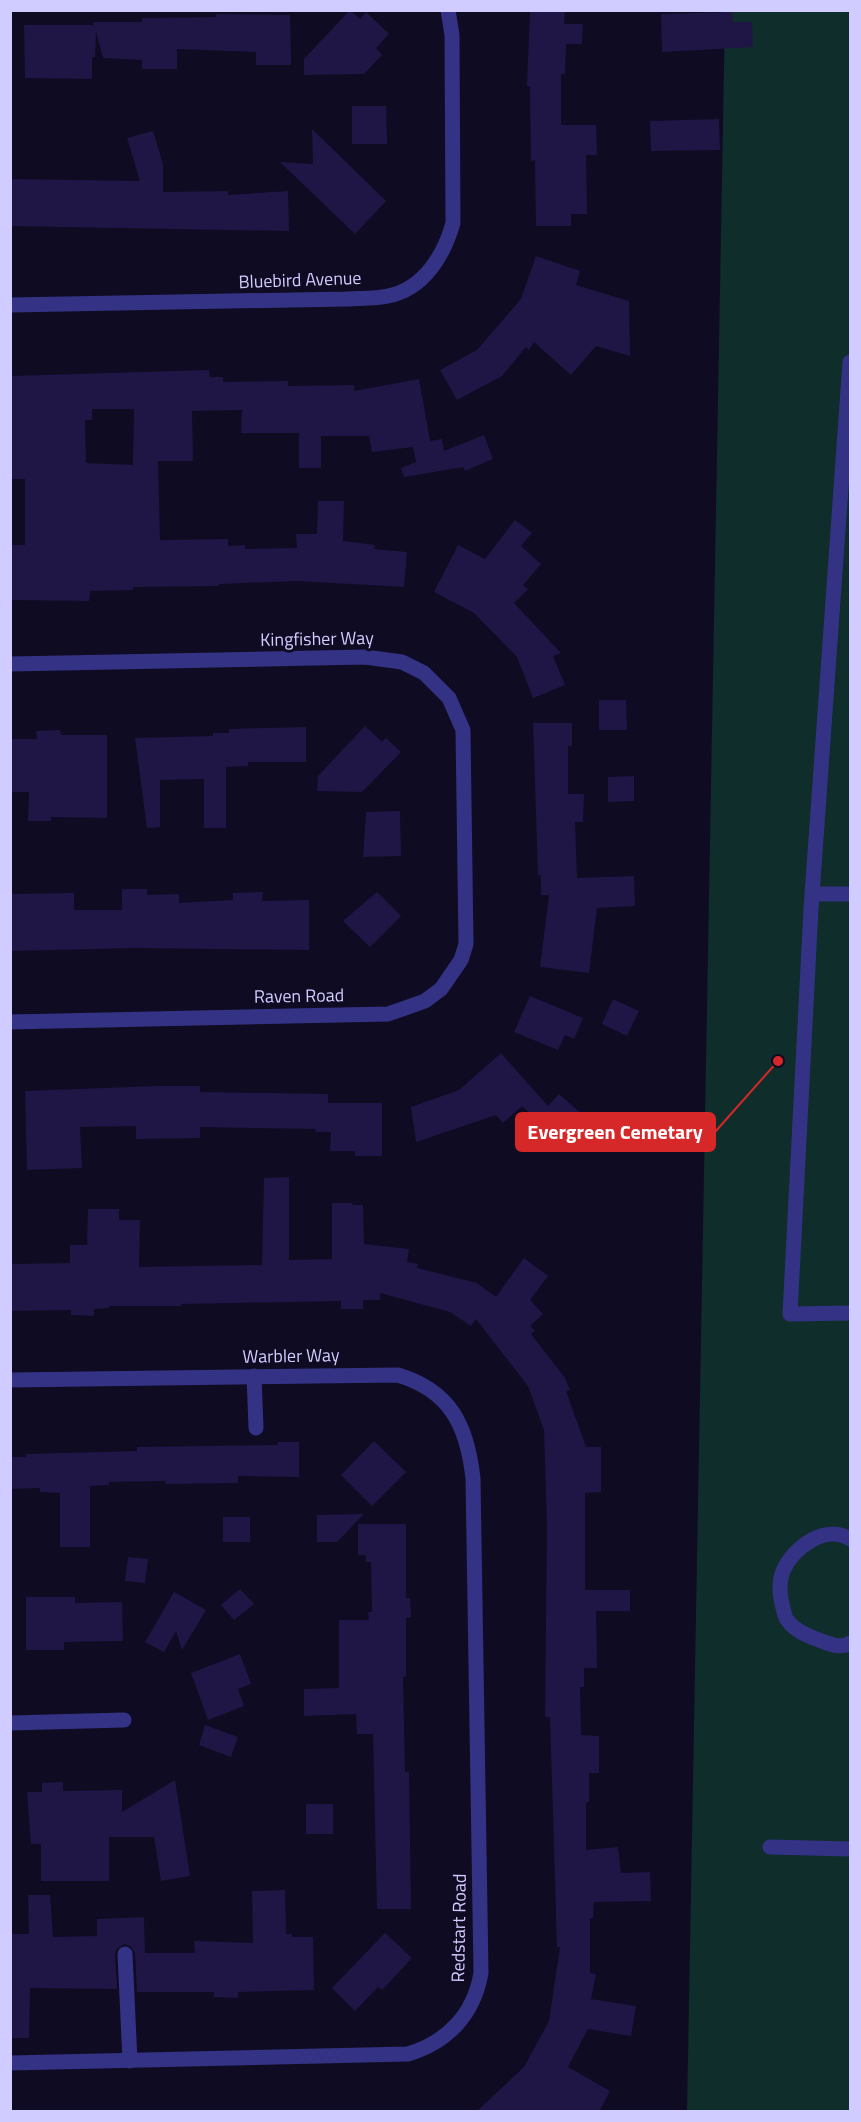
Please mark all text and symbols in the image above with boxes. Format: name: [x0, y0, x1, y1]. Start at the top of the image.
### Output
street label: Bluebird Avenue: [238, 264, 362, 295]
street label: Kingfisher Way: [260, 624, 374, 653]
street label: Raven Road: [254, 981, 344, 1010]
callout: Evergreen Cemetary: [516, 1113, 715, 1151]
text: Evergreen Cemetary: [527, 1116, 703, 1147]
street label: Warbler Way: [242, 1341, 340, 1370]
street label: Redstart Road: [444, 1873, 473, 1983]

